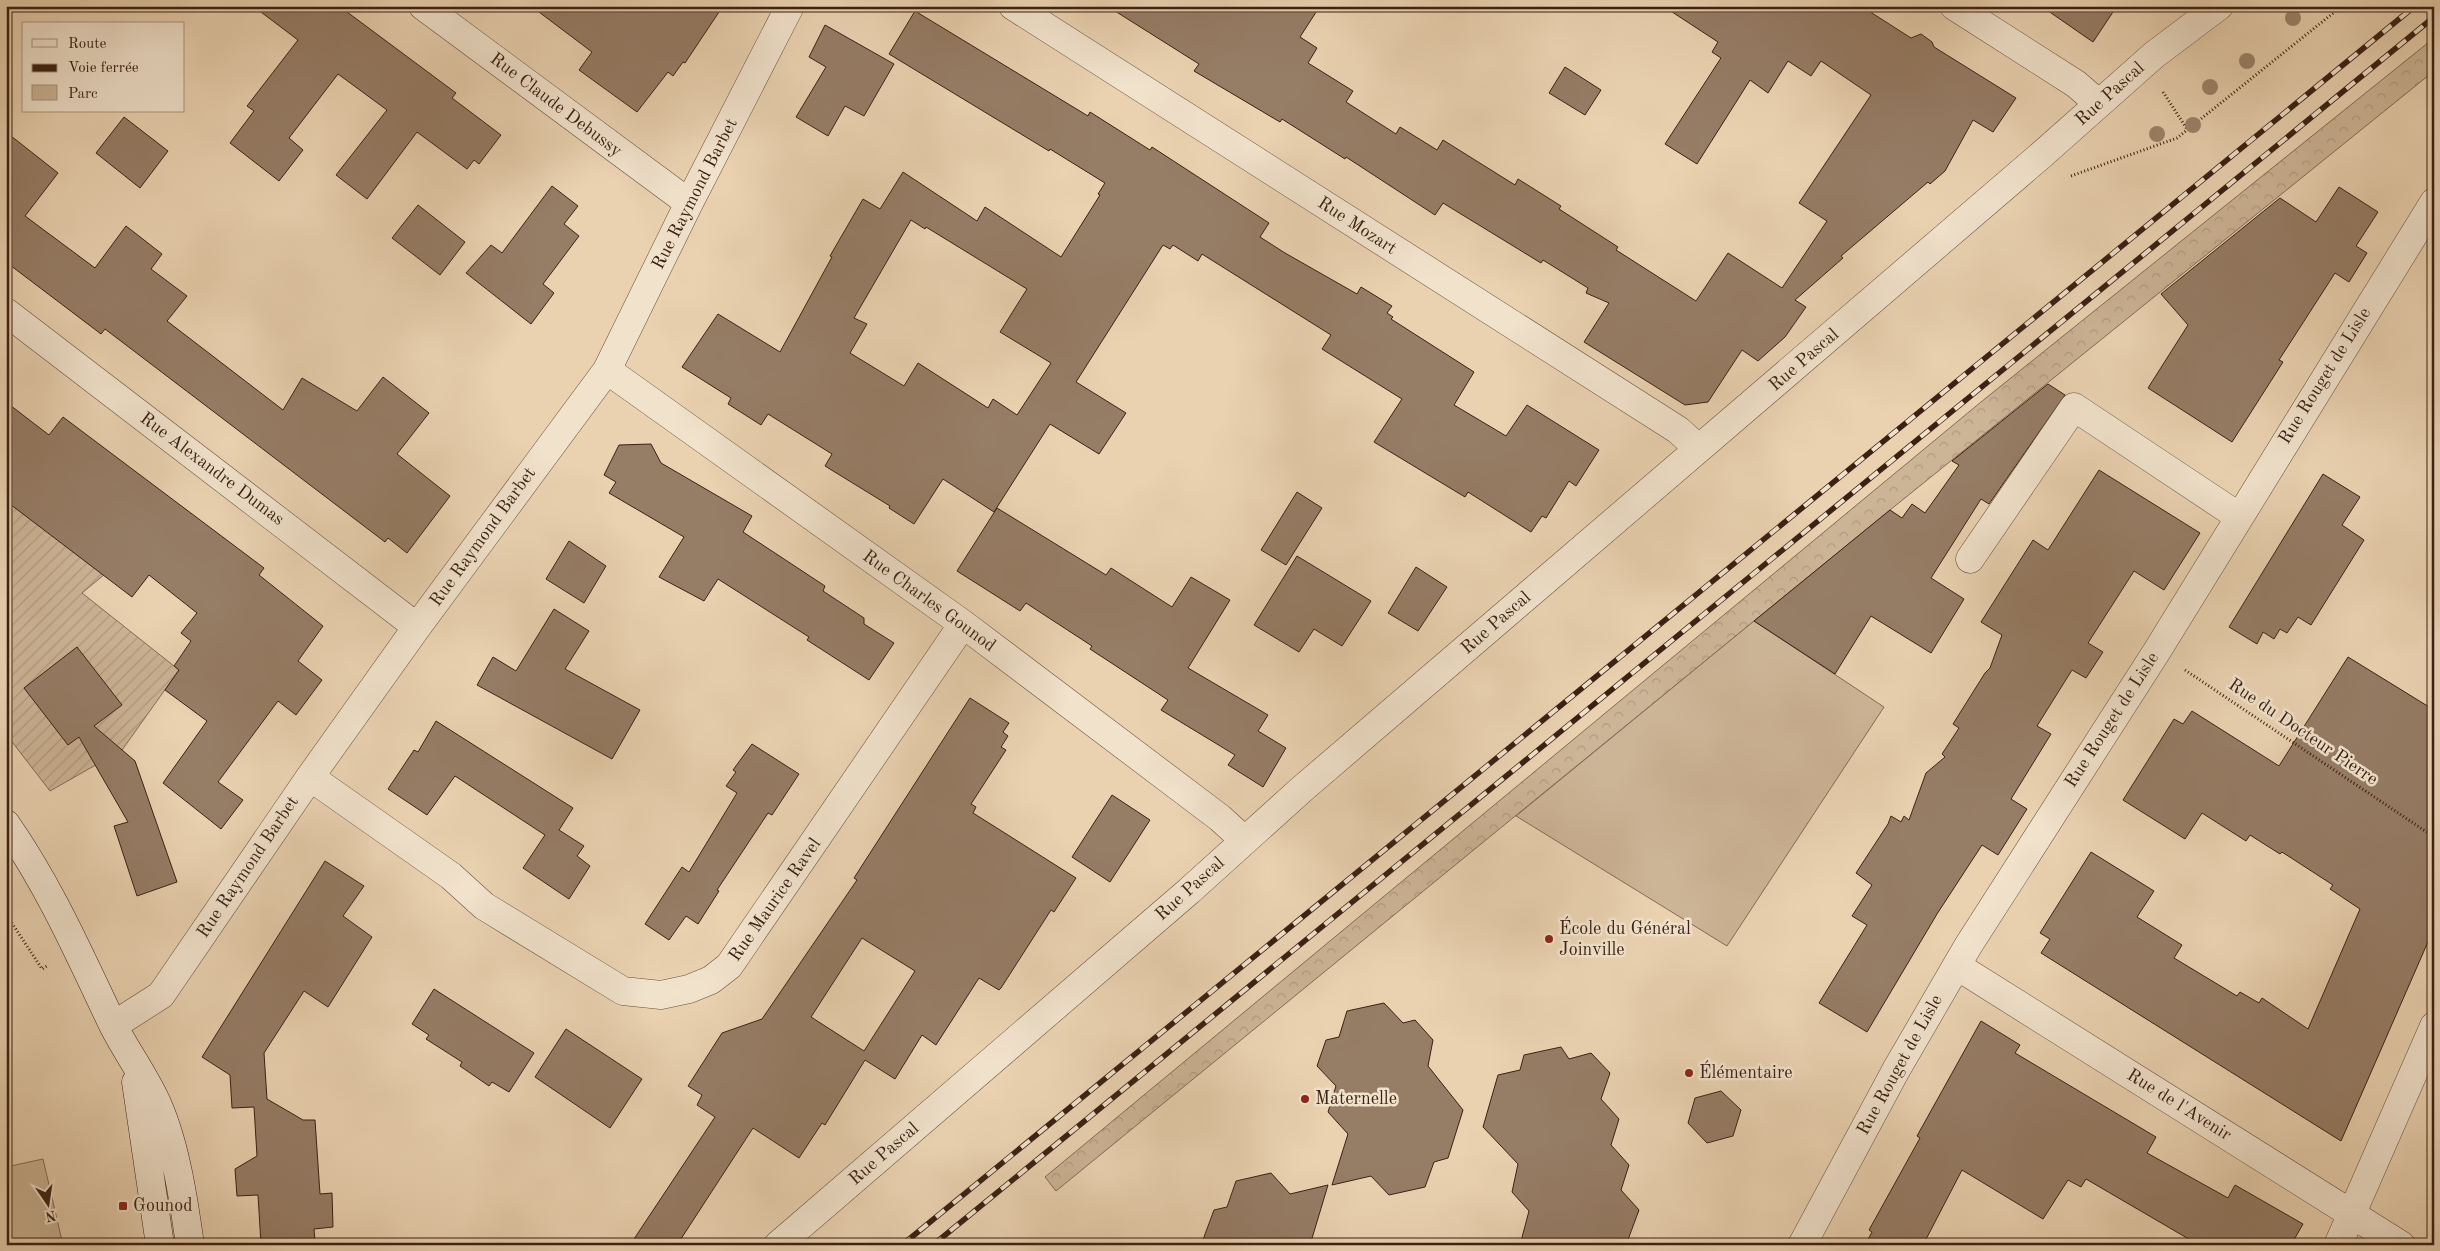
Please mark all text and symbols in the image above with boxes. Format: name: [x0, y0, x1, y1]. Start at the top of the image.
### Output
legend: [22, 22, 185, 112]
text: Route: [68, 37, 106, 52]
street label: Rue Claude Debussy: [487, 50, 626, 161]
street label: Rue Pascal: [2072, 59, 2148, 129]
text: Voie ferrée: [68, 61, 139, 76]
text: Parc: [68, 87, 98, 102]
street label: Rue Raymond Barbet: [649, 116, 741, 272]
street label: Rue Mozart: [1314, 194, 1400, 258]
street label: Rue Rouget de Lisle: [2276, 305, 2374, 447]
street label: Rue Pascal: [1766, 325, 1842, 395]
street label: Rue Alexandre Dumas: [137, 409, 288, 529]
street label: Rue Raymond Barbet: [427, 464, 539, 610]
street label: Rue Charles Gounod: [859, 547, 999, 655]
street label: Rue Pascal: [1458, 588, 1534, 658]
street label: Rue Rouget de Lisle: [2062, 649, 2162, 791]
street label: Rue du Docteur Pierre: [2225, 675, 2381, 789]
street label: Rue Raymond Barbet: [194, 793, 302, 941]
street label: Rue Maurice Ravel: [726, 835, 824, 965]
street label: Rue Pascal: [1152, 854, 1228, 924]
place label: École du Général Joinville: [1559, 916, 1691, 959]
marker: École du Général Joinville: [1543, 933, 1555, 945]
street label: Rue Rouget de Lisle: [1854, 992, 1946, 1138]
place label: Élémentaire: [1699, 1060, 1793, 1082]
street label: Rue de l'Avenir: [2124, 1066, 2235, 1145]
marker: Élémentaire: [1683, 1067, 1695, 1079]
place label: Maternelle: [1315, 1090, 1397, 1108]
marker: Maternelle: [1299, 1093, 1311, 1105]
street label: Rue Pascal: [846, 1119, 922, 1189]
north arrow: [22, 1178, 72, 1228]
place label: Gounod: [133, 1197, 193, 1215]
marker: Gounod: [117, 1200, 129, 1212]
text: N: [44, 1208, 57, 1224]

